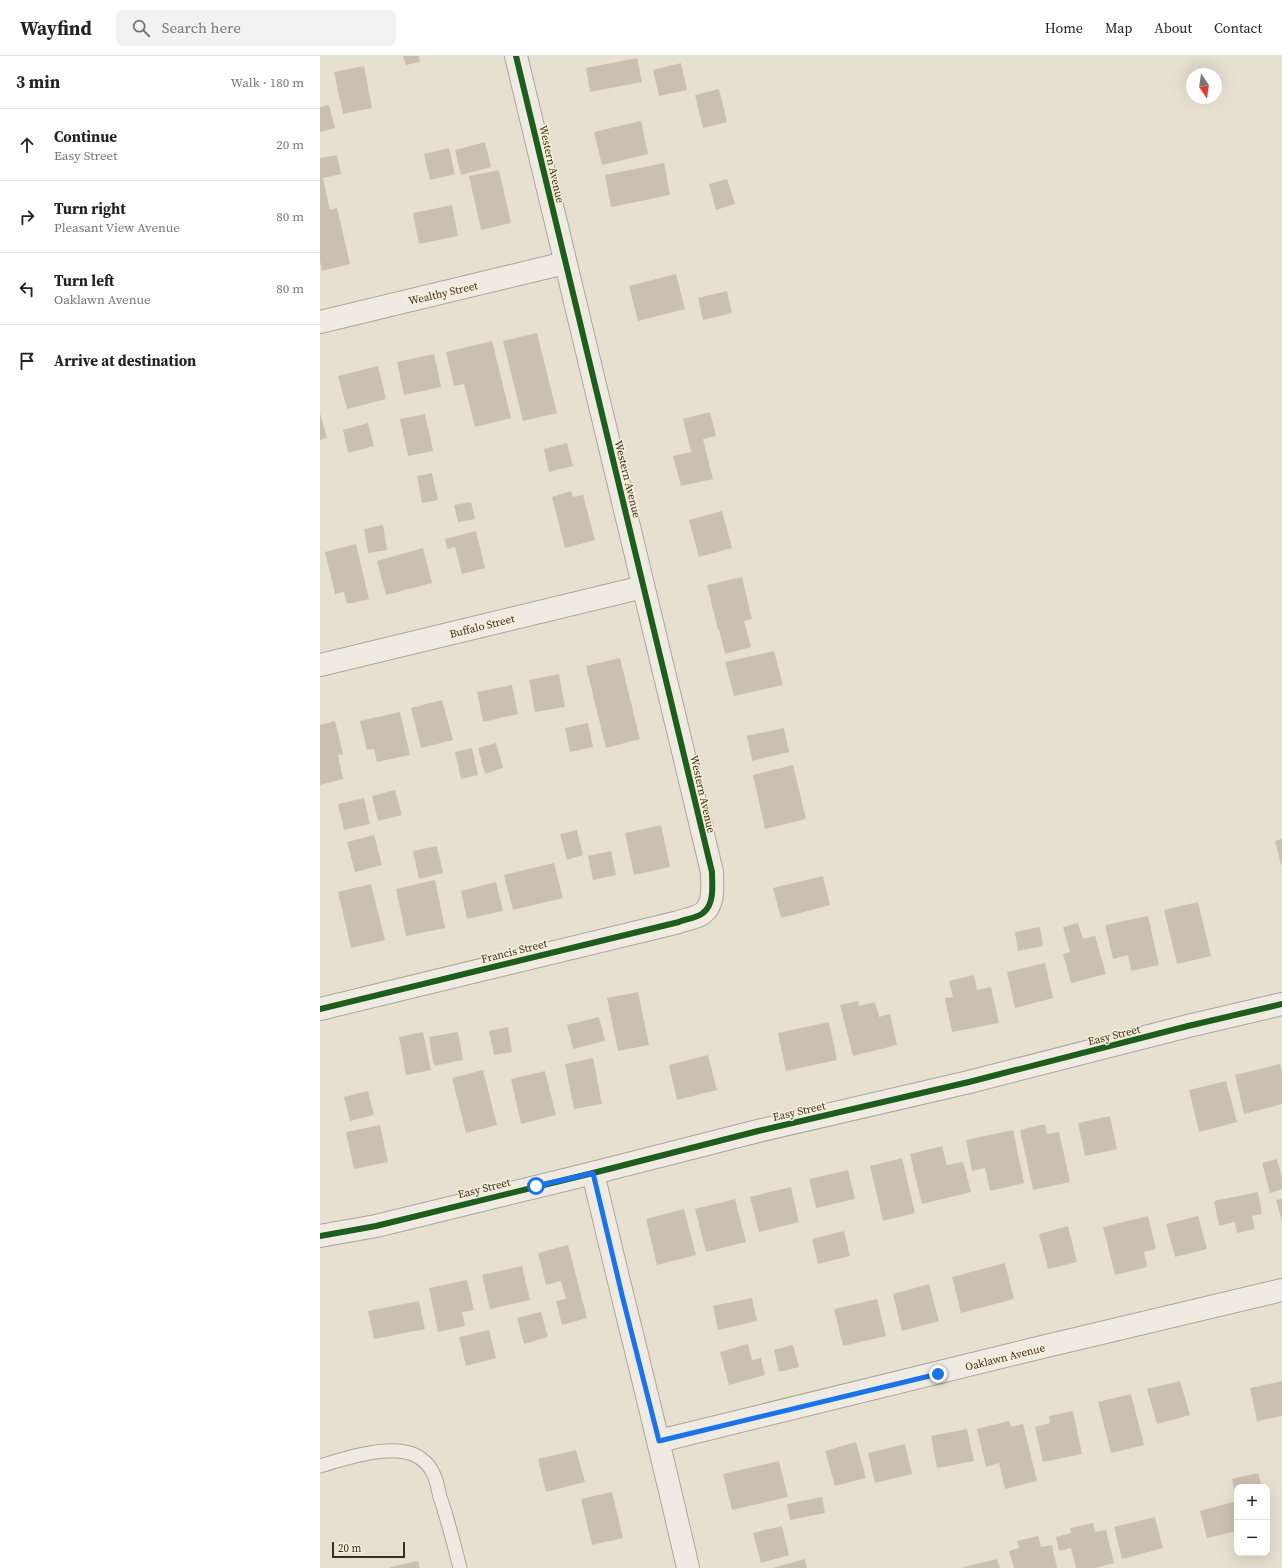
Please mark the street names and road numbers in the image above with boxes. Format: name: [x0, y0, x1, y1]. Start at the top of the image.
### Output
street label: Western Avenue: [535, 124, 568, 205]
street label: Wealthy Street: [407, 278, 480, 309]
street label: Western Avenue: [611, 439, 644, 520]
street label: Buffalo Street: [448, 611, 516, 642]
street label: Western Avenue: [686, 754, 719, 835]
street label: Francis Street: [480, 936, 549, 967]
street label: Easy Street: [1086, 1022, 1142, 1049]
street label: Easy Street: [771, 1098, 827, 1125]
street label: Easy Street: [456, 1175, 512, 1202]
street label: Oaklawn Avenue: [964, 1340, 1047, 1375]

